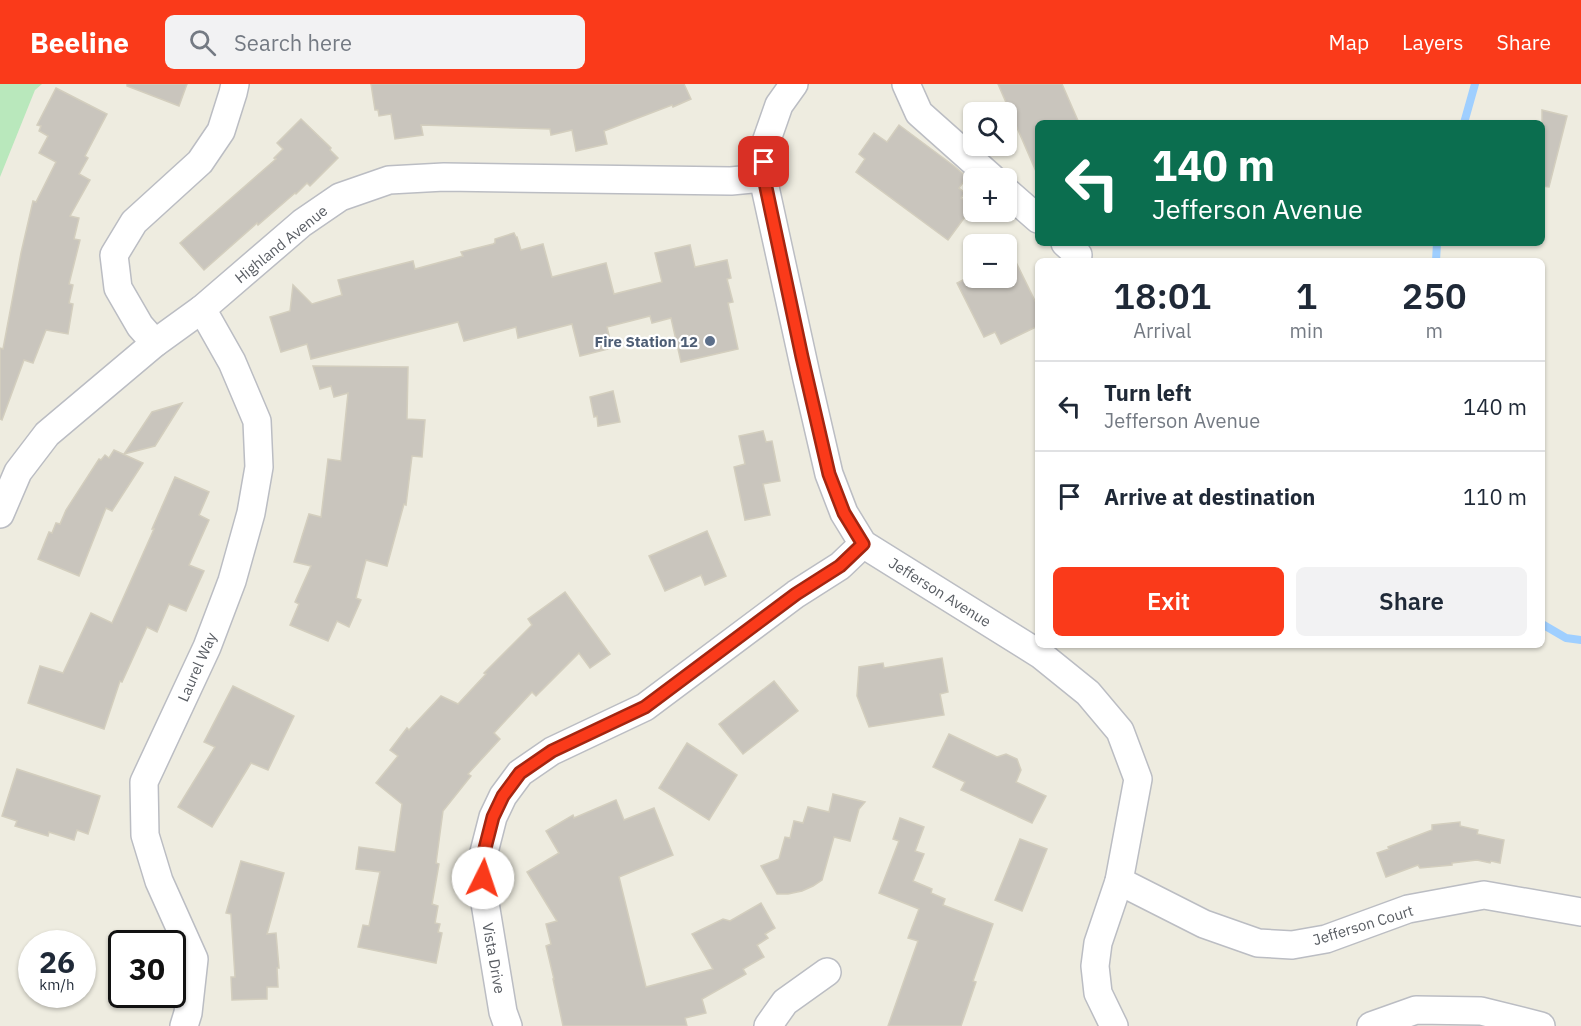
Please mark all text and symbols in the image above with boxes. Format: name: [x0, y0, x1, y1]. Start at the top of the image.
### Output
search box: [165, 15, 585, 69]
text: Beeline: [30, 24, 129, 61]
icon: search: [186, 26, 219, 59]
text: Search here: [234, 28, 352, 57]
text: Map: [1329, 28, 1369, 56]
text: Layers: [1402, 28, 1464, 56]
text: Share: [1497, 28, 1551, 56]
map controls: [963, 102, 1017, 288]
button: search: [963, 102, 1017, 156]
pin: [738, 136, 789, 187]
text: 140 m: [1152, 138, 1275, 193]
icon: left: [1053, 144, 1131, 222]
icon: arrive: [747, 145, 780, 178]
button: +: [963, 168, 1017, 222]
text: Jefferson Avenue: [1152, 191, 1363, 226]
street label: Highland Avenue: [231, 201, 331, 287]
button: −: [963, 234, 1017, 288]
text: 18:01: [1113, 272, 1211, 319]
text: 1: [1296, 272, 1317, 319]
text: 250: [1402, 272, 1467, 319]
text: Arrival: [1133, 317, 1191, 344]
text: min: [1290, 317, 1323, 344]
text: m: [1425, 317, 1443, 344]
place label: Fire Station 12: [595, 332, 698, 351]
marker: Fire Station 12: [703, 334, 717, 348]
text: Turn left: [1104, 378, 1192, 407]
icon: left: [1053, 390, 1086, 423]
text: 140 m: [1463, 392, 1527, 421]
text: Jefferson Avenue: [1104, 407, 1260, 434]
icon: arrive: [1053, 480, 1086, 513]
text: Arrive at destination: [1104, 482, 1315, 511]
text: 110 m: [1463, 482, 1527, 511]
street label: Jefferson Avenue: [885, 553, 995, 631]
button: Exit: [1053, 567, 1284, 636]
button: Share: [1296, 567, 1527, 636]
street label: Laurel Way: [173, 629, 221, 705]
position arrow: [451, 846, 515, 910]
street label: Jefferson Court: [1310, 901, 1416, 949]
street label: Vista Drive: [478, 921, 510, 995]
speed limit sign: 30: [108, 930, 186, 1008]
text: 26: [39, 942, 75, 981]
text: km/h: [39, 975, 75, 994]

